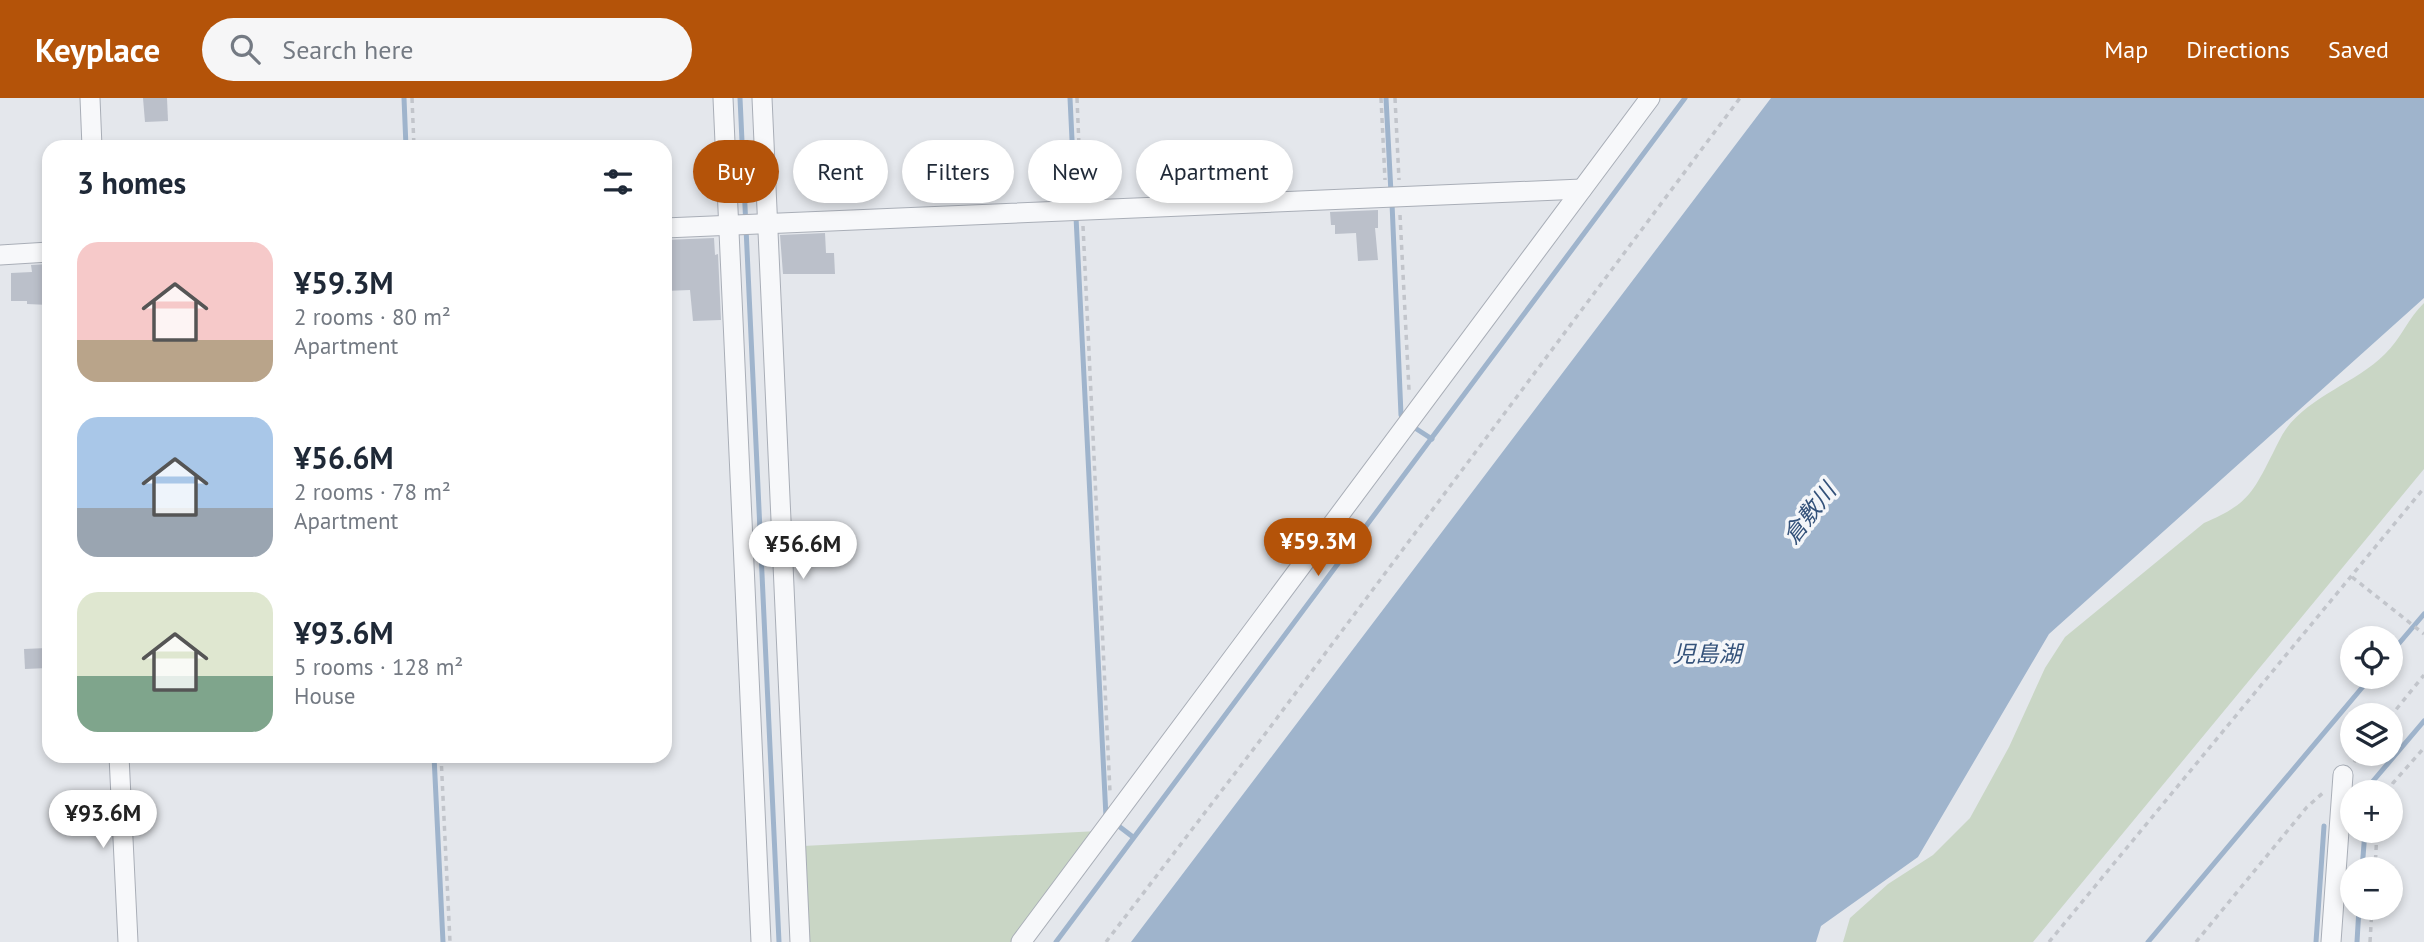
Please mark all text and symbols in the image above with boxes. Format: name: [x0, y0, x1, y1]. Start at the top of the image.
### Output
search box: [202, 18, 692, 81]
text: Keyplace: [35, 28, 160, 71]
icon: search: [226, 30, 264, 68]
text: Search here: [282, 33, 413, 66]
text: Map: [2104, 34, 2148, 65]
text: Directions: [2186, 34, 2290, 65]
text: Saved: [2328, 34, 2389, 65]
chip: Buy: [693, 140, 779, 203]
chip: Rent: [793, 140, 888, 203]
chip: Filters: [902, 140, 1014, 203]
chip: New: [1028, 140, 1122, 203]
chip: Apartment: [1136, 140, 1293, 203]
text: 3 homes: [77, 163, 186, 202]
icon: filters: [599, 163, 637, 201]
text: ¥59.3M: [294, 263, 393, 302]
icon: home: [133, 270, 217, 354]
text: 2 rooms · 80 m²: [294, 302, 451, 331]
text: Apartment: [294, 331, 398, 360]
text: ¥56.6M: [294, 438, 393, 477]
icon: home: [133, 445, 217, 529]
water label: 倉敷川: [1776, 475, 1844, 549]
text: 2 rooms · 78 m²: [294, 477, 451, 506]
text: Apartment: [294, 506, 398, 535]
pin: ¥59.3M: [1261, 518, 1375, 578]
pin: ¥56.6M: [746, 522, 860, 581]
text: ¥59.3M: [1280, 526, 1356, 555]
text: ¥56.6M: [765, 529, 841, 558]
text: ¥93.6M: [294, 613, 393, 652]
icon: home: [133, 620, 217, 704]
map controls: [2340, 626, 2403, 920]
button: locate: [2340, 626, 2403, 689]
water label: 児島湖: [1673, 639, 1745, 668]
text: 5 rooms · 128 m²: [294, 652, 463, 681]
text: House: [294, 681, 356, 710]
button: layers: [2340, 703, 2403, 766]
button: +: [2340, 780, 2403, 843]
pin: ¥93.6M: [46, 790, 160, 850]
text: ¥93.6M: [65, 798, 141, 827]
button: −: [2340, 857, 2403, 920]

